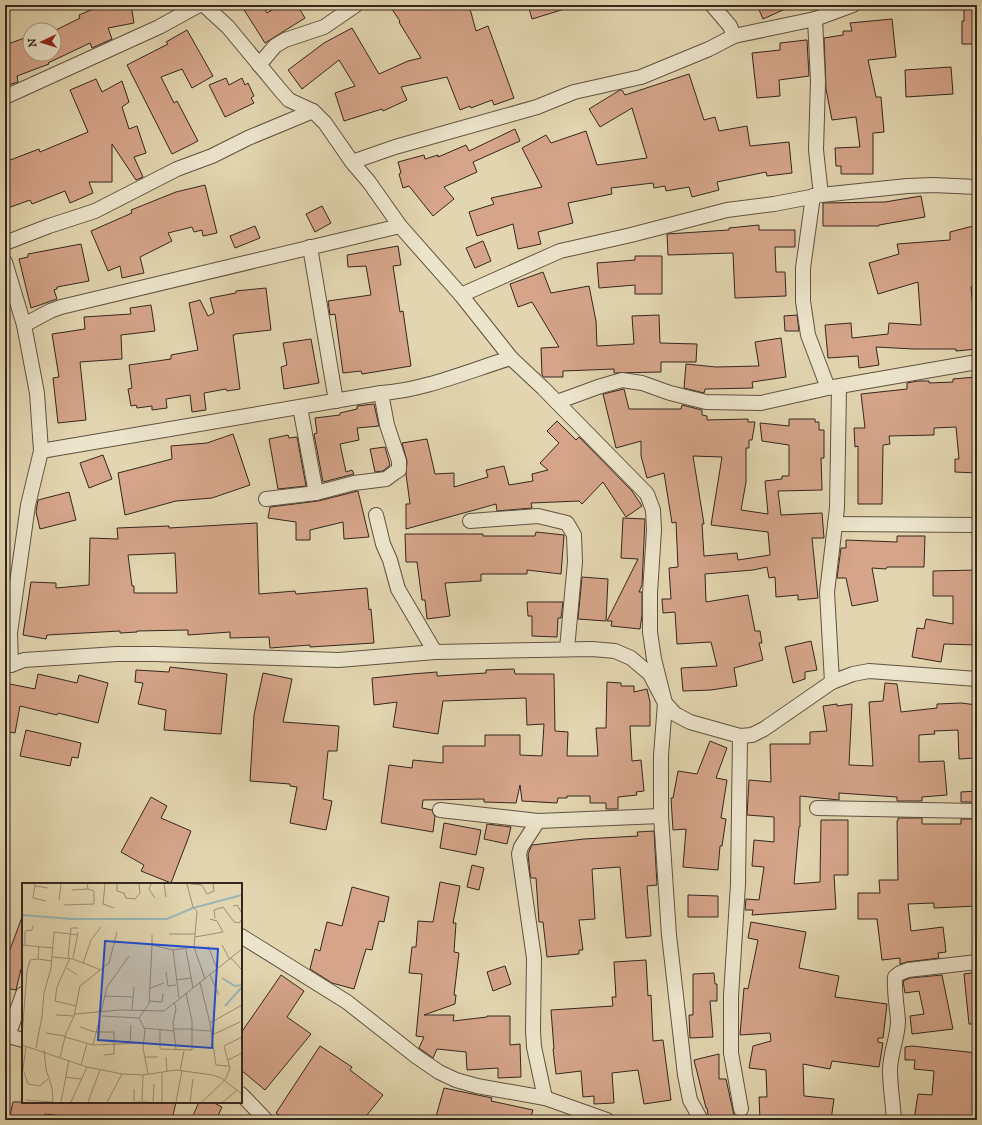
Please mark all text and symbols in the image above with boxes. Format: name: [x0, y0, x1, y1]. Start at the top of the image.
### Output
north arrow: [22, 22, 62, 62]
text: N: [26, 38, 40, 48]
inset map: [22, 883, 242, 1103]

